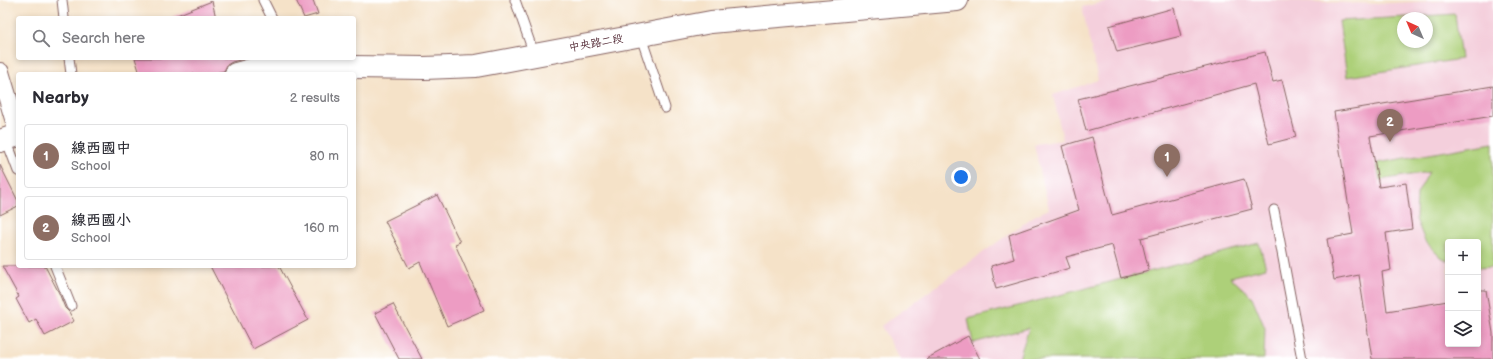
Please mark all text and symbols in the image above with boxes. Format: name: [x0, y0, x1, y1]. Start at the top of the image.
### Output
north arrow: [1397, 12, 1433, 48]
search box: [16, 16, 356, 60]
icon: search: [30, 27, 52, 49]
text: Search here: [62, 29, 145, 48]
street label: 中央路二段: [568, 32, 624, 54]
text: Nearby: [32, 88, 89, 108]
text: 2 results: [290, 90, 340, 106]
pin: 2: [1377, 109, 1403, 142]
text: 線西國中: [71, 139, 131, 158]
pin: 1: [1154, 144, 1180, 177]
text: 1: [43, 148, 49, 164]
text: 80 m: [310, 148, 339, 164]
text: School: [71, 158, 111, 174]
your location: [951, 167, 971, 187]
text: 線西國小: [71, 211, 131, 230]
text: 2: [42, 220, 50, 236]
text: 160 m: [304, 220, 339, 236]
text: School: [71, 230, 111, 246]
map controls: [1445, 239, 1481, 347]
button: +: [1445, 239, 1481, 275]
button: −: [1445, 275, 1481, 311]
button: layers: [1445, 311, 1481, 347]

